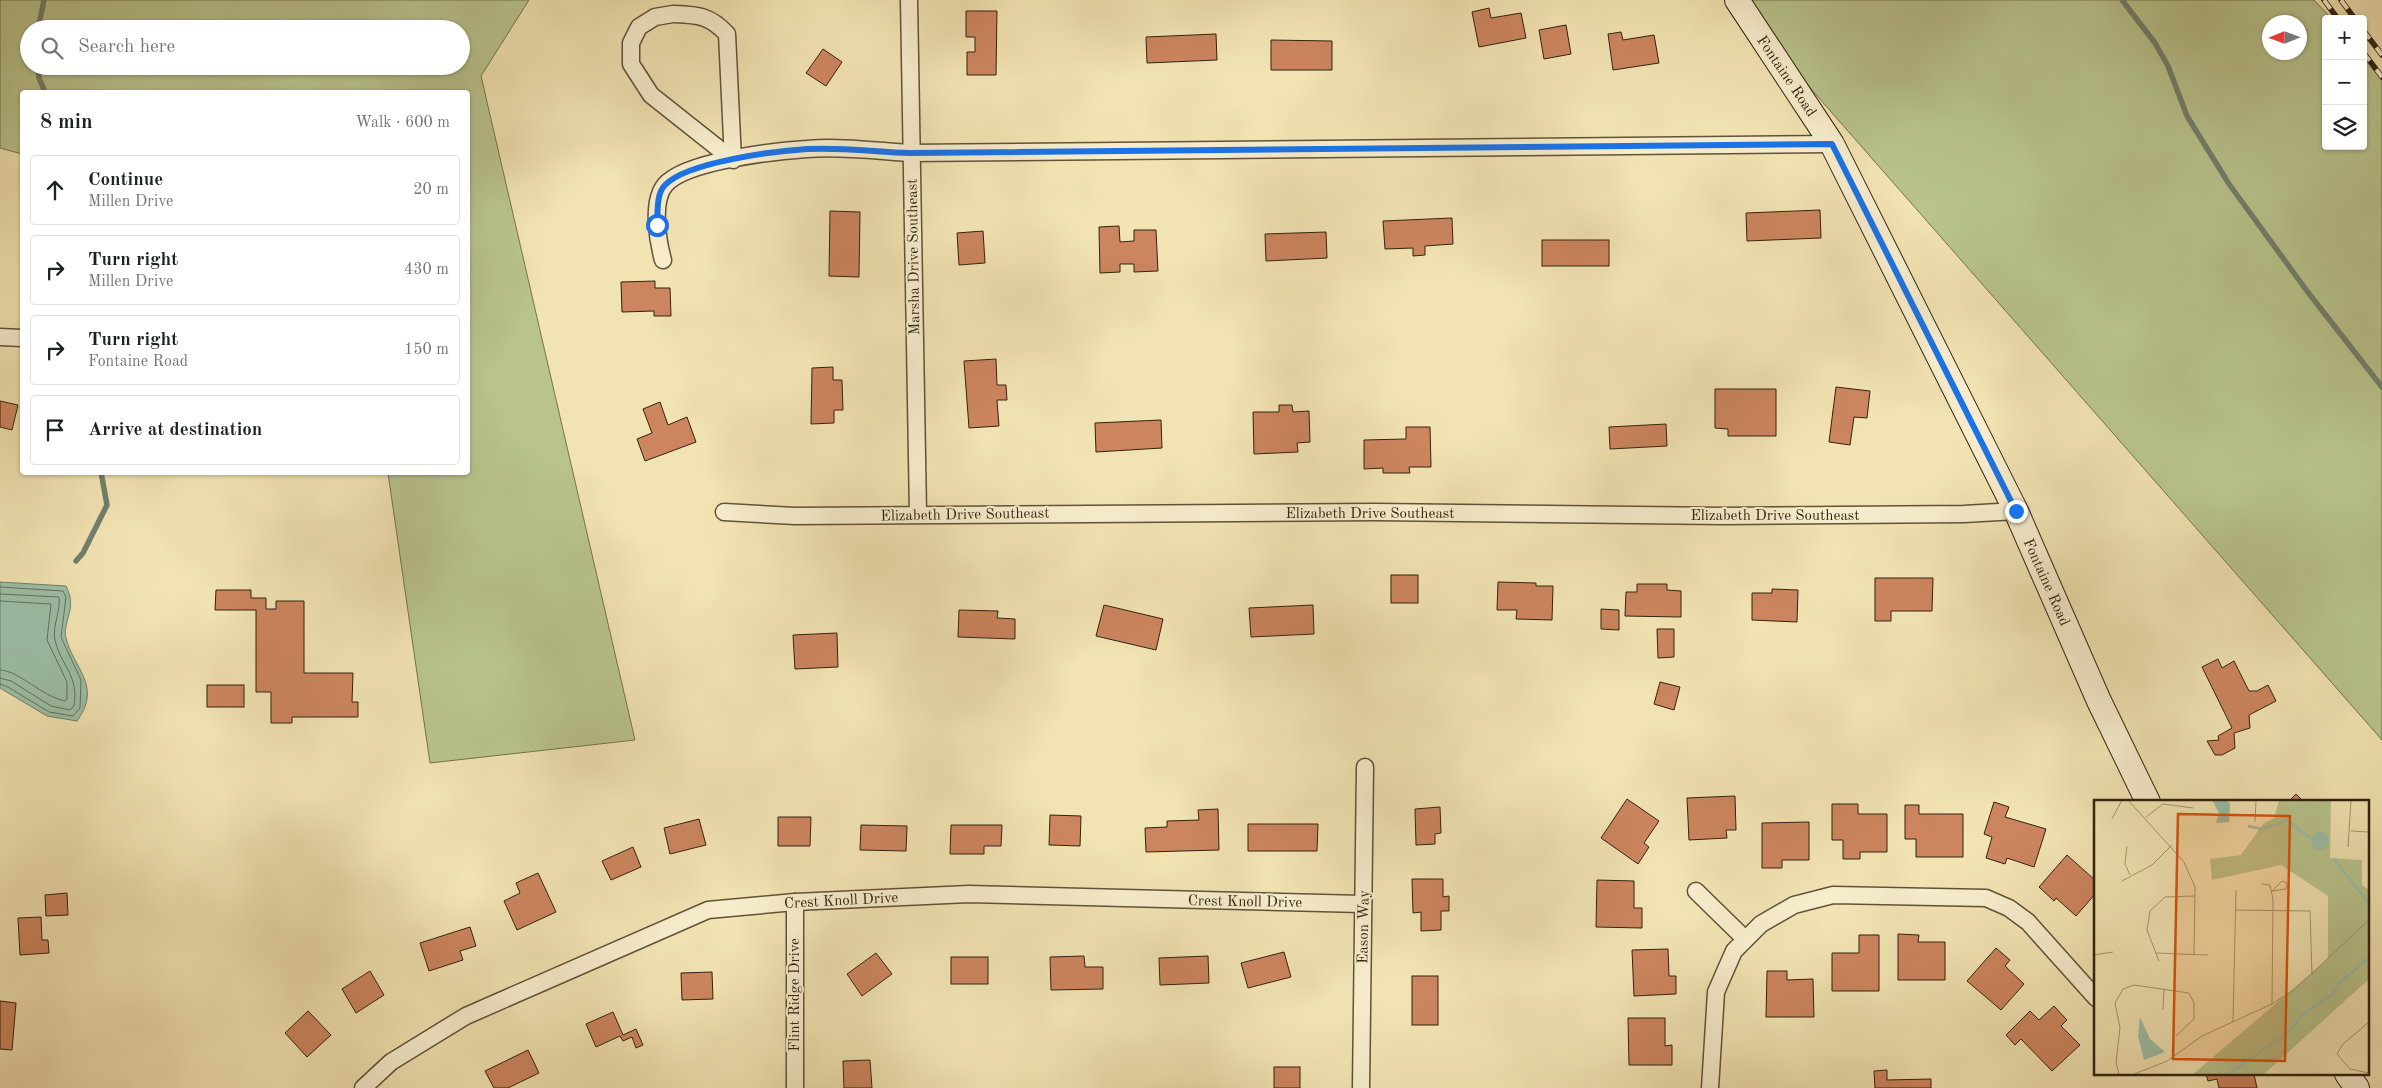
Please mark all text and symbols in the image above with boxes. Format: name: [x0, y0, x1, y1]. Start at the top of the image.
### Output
north arrow: [2262, 15, 2307, 60]
map controls: [2322, 15, 2367, 150]
button: +: [2322, 15, 2367, 60]
search box: [20, 20, 470, 75]
icon: search: [38, 34, 66, 62]
street label: Fontaine Road: [1753, 34, 1818, 120]
text: Search here: [78, 38, 175, 57]
button: −: [2322, 60, 2367, 105]
button: layers: [2322, 105, 2367, 150]
text: 8 min: [40, 112, 93, 133]
text: Walk · 600 m: [355, 115, 450, 131]
text: Continue: [88, 171, 163, 190]
icon: ahead: [41, 176, 69, 204]
street label: Marsha Drive Southeast: [906, 178, 923, 336]
text: 20 m: [413, 182, 449, 198]
text: Millen Drive: [88, 194, 173, 210]
route start: [646, 214, 669, 237]
text: Turn right: [88, 251, 178, 270]
icon: right: [41, 256, 69, 284]
text: 430 m: [404, 262, 449, 278]
text: Millen Drive: [88, 274, 173, 290]
text: Turn right: [88, 331, 178, 350]
icon: right: [41, 336, 69, 364]
text: 150 m: [404, 342, 449, 358]
text: Fontaine Road: [88, 354, 188, 370]
icon: arrive: [41, 416, 69, 444]
text: Arrive at destination: [88, 421, 262, 440]
route end: [2005, 500, 2028, 523]
street label: Elizabeth Drive Southeast: [880, 507, 1050, 524]
street label: Elizabeth Drive Southeast: [1285, 507, 1455, 522]
street label: Elizabeth Drive Southeast: [1690, 509, 1860, 524]
street label: Fontaine Road: [2020, 537, 2072, 629]
inset map: [2094, 800, 2370, 1076]
street label: Eason Way: [1356, 890, 1373, 964]
street label: Crest Knoll Drive: [784, 891, 899, 912]
street label: Crest Knoll Drive: [1188, 894, 1302, 911]
street label: Flint Ridge Drive: [788, 938, 803, 1052]

